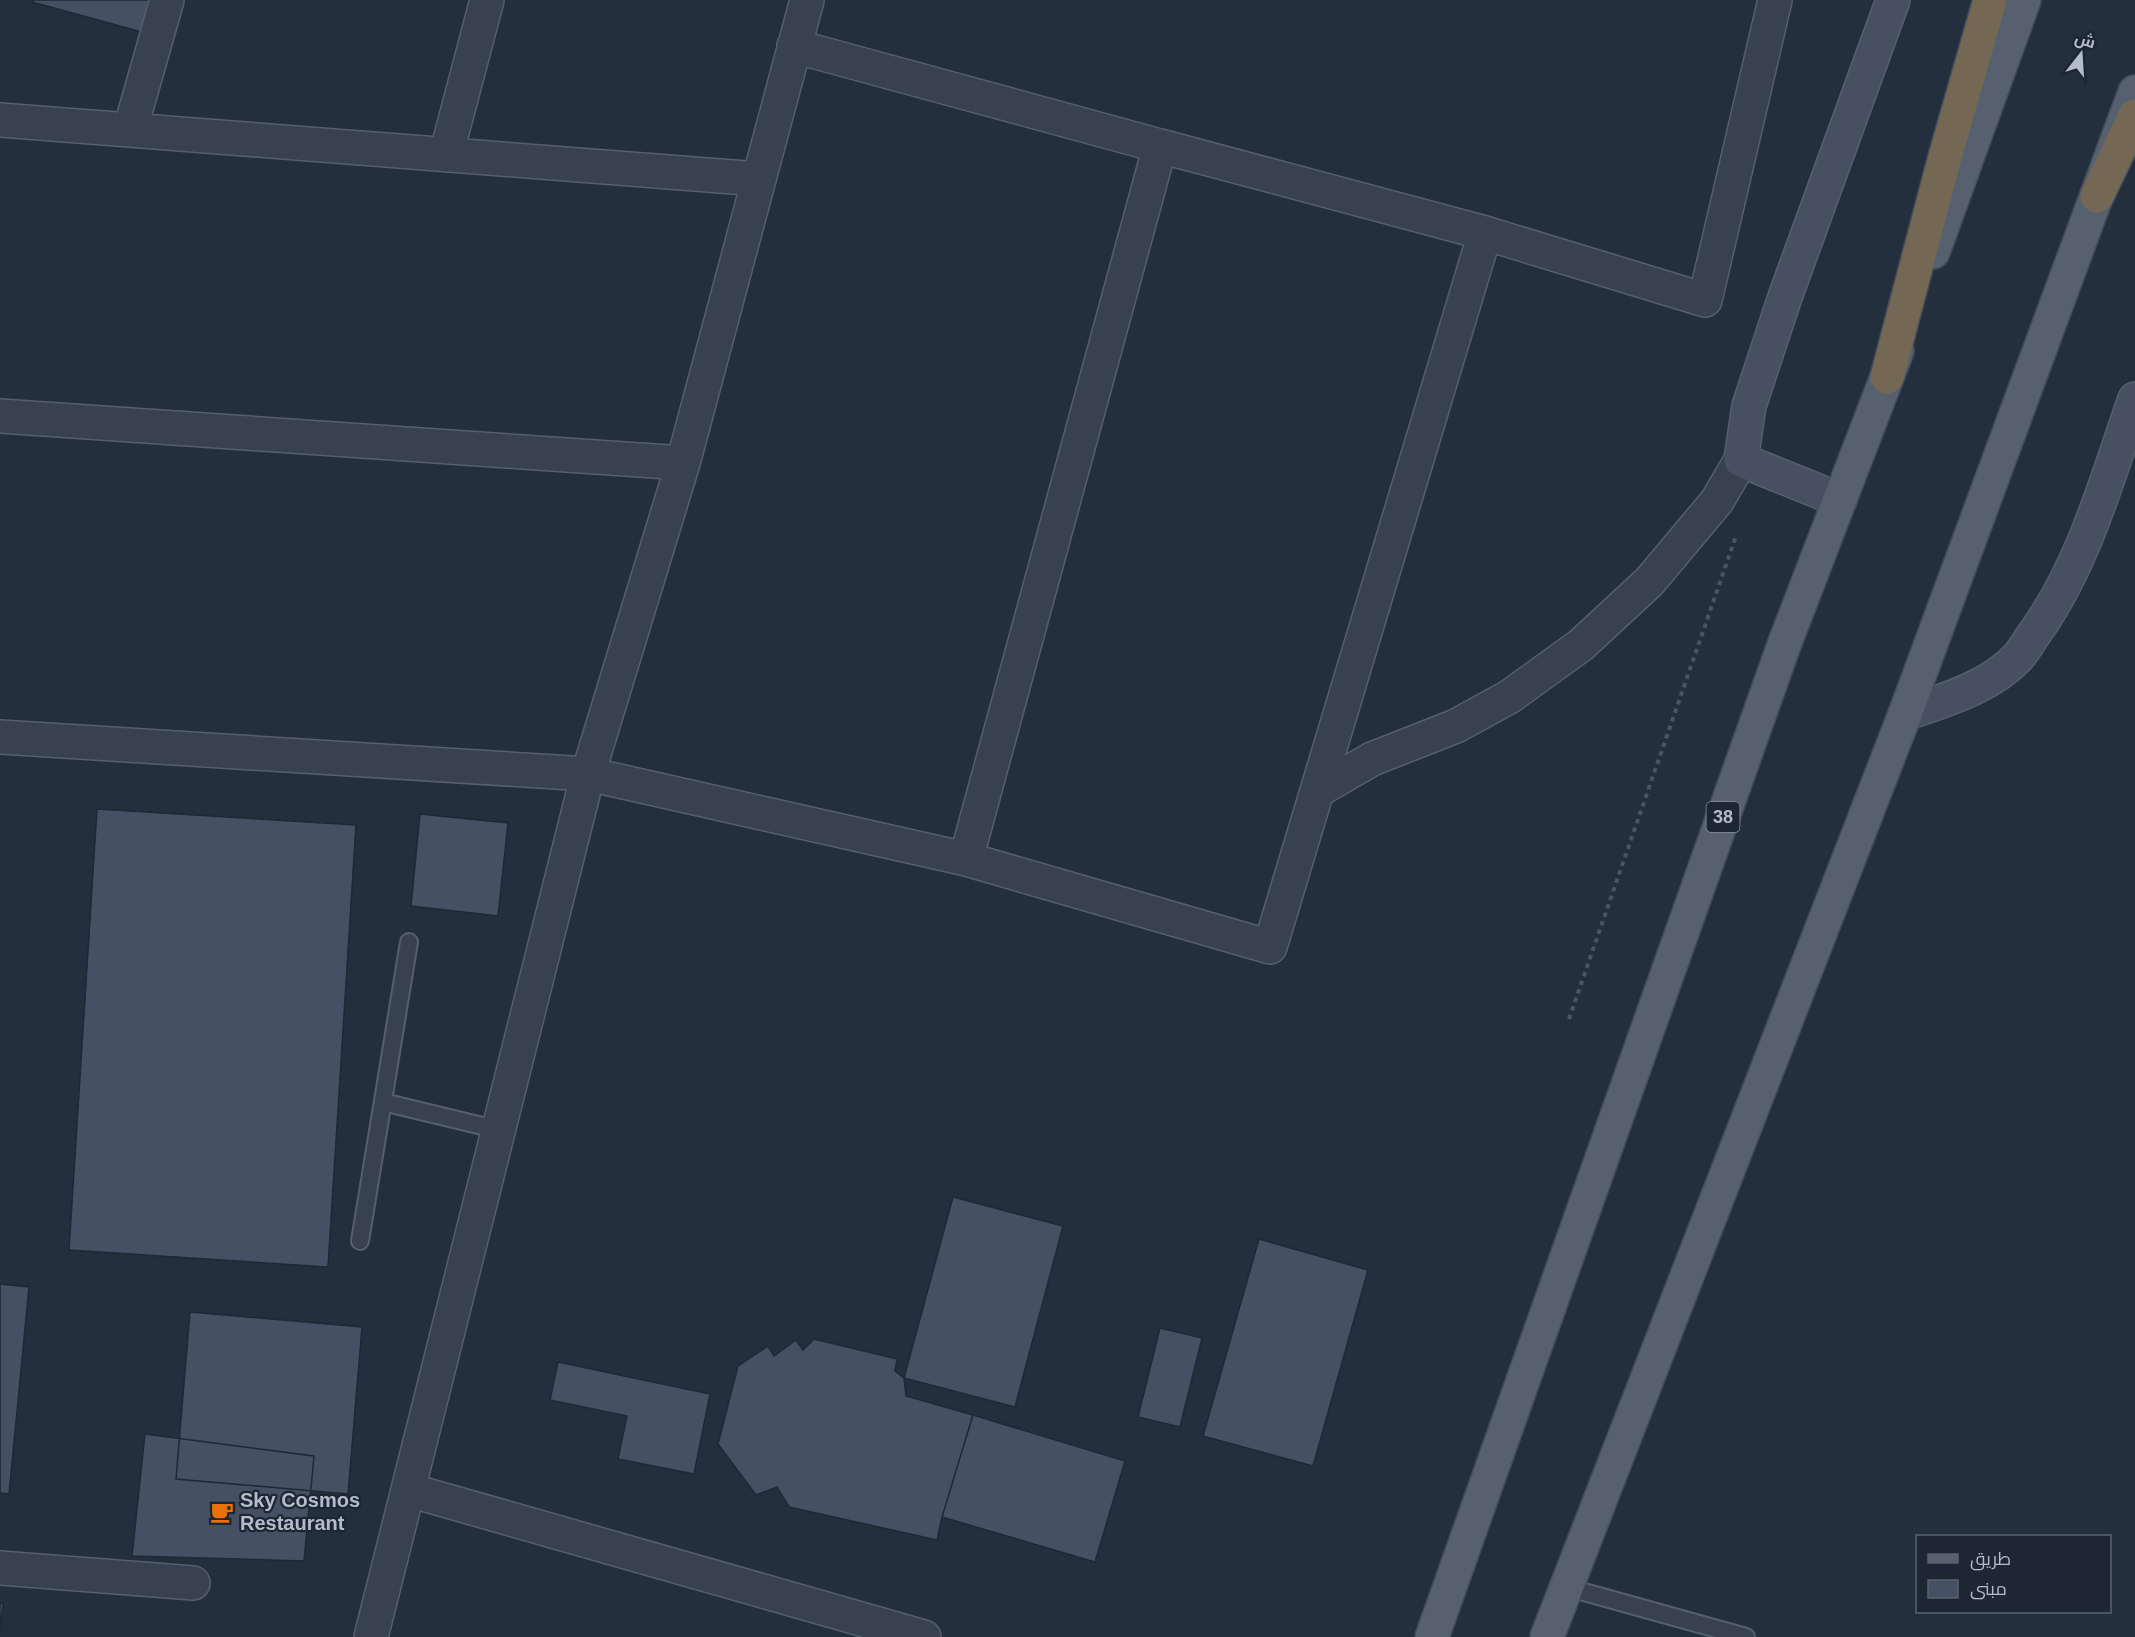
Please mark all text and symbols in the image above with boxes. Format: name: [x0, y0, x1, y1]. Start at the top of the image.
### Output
north arrow: [2051, 24, 2111, 84]
text: ش: [2073, 29, 2098, 52]
road number: 38: [1706, 802, 1740, 832]
place label: Sky Cosmos Restaurant: [240, 1489, 360, 1534]
cafe icon: Sky Cosmos Restaurant: [209, 1499, 235, 1525]
legend: [1916, 1535, 2111, 1613]
text: طريق: [1970, 1549, 2011, 1571]
text: مبنى: [1970, 1579, 2007, 1600]

